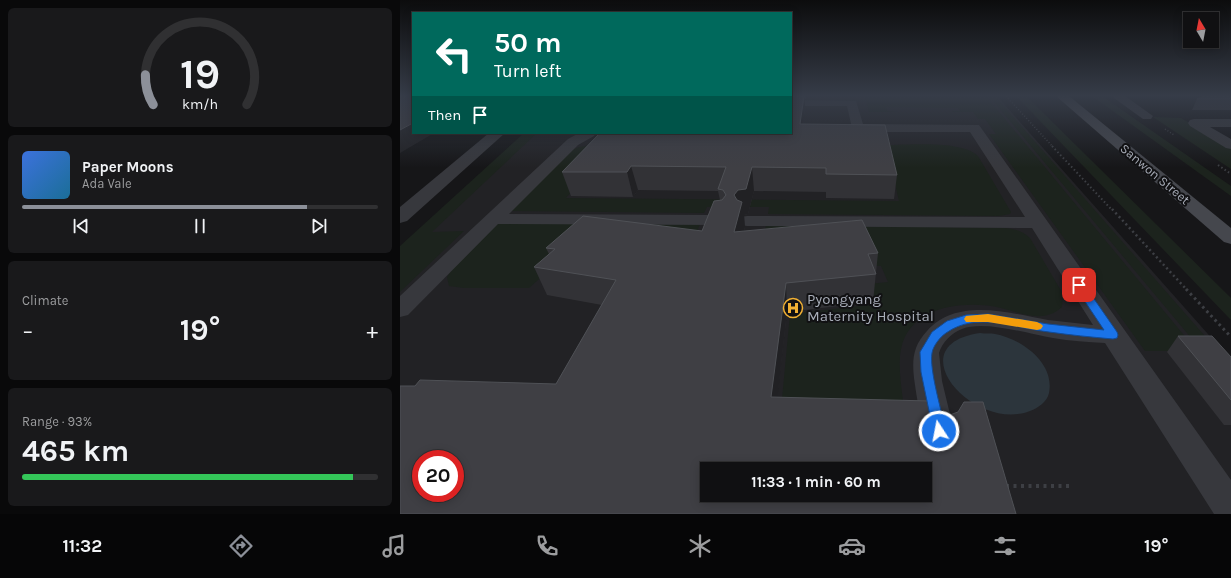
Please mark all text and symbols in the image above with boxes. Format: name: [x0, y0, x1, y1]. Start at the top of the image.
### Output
north arrow: [1183, 12, 1219, 48]
map controls: [1183, 12, 1219, 48]
text: 50 m: [494, 26, 562, 59]
icon: left: [428, 28, 480, 80]
text: 19: [180, 50, 220, 98]
text: Turn left: [494, 60, 562, 82]
text: km/h: [182, 96, 218, 113]
icon: arrive: [469, 104, 491, 126]
text: Then: [428, 106, 461, 124]
street label: Sanwon Street: [1117, 141, 1193, 207]
text: Paper Moons: [82, 158, 174, 176]
text: Ada Vale: [82, 176, 132, 191]
icon: previous: [70, 215, 92, 237]
icon: pause: [189, 215, 211, 237]
icon: next: [308, 215, 330, 237]
pin: [1062, 268, 1096, 302]
icon: arrive: [1068, 274, 1090, 296]
place label: Pyongyang Maternity Hospital: [807, 290, 934, 325]
text: Climate: [22, 293, 68, 308]
hospital icon: Pyongyang Maternity Hospital: [782, 297, 804, 319]
text: 19°: [180, 312, 220, 348]
text: −: [22, 318, 34, 344]
text: +: [366, 318, 378, 344]
position arrow: [918, 410, 960, 452]
text: Range · 93%: [22, 414, 92, 429]
text: 465 km: [22, 433, 129, 469]
speed limit sign: 20: [412, 450, 464, 502]
text: 11:33 · 1 min · 60 m: [751, 473, 881, 491]
icon: directions: [227, 532, 255, 560]
icon: music: [380, 532, 408, 560]
icon: phone: [533, 532, 561, 560]
icon: climate: [686, 532, 714, 560]
icon: car: [838, 532, 866, 560]
icon: filters: [991, 532, 1019, 560]
text: 11:32: [62, 535, 102, 557]
text: 19°: [1144, 535, 1169, 557]

